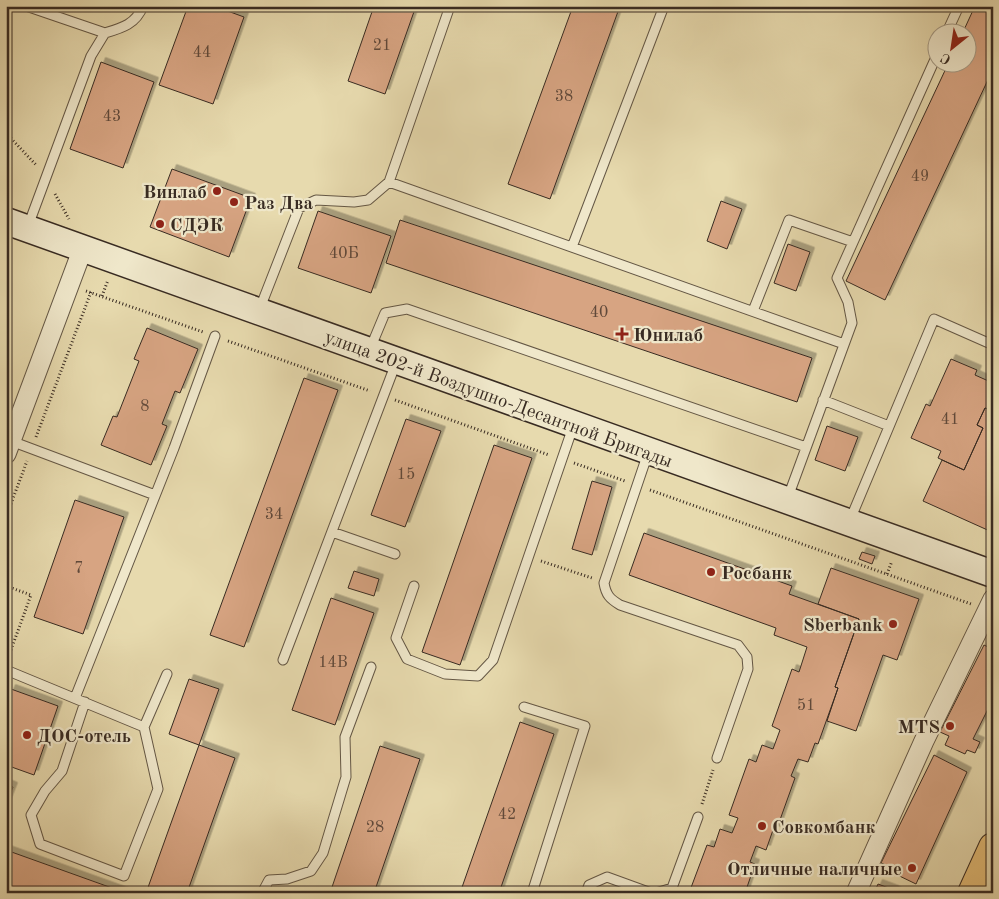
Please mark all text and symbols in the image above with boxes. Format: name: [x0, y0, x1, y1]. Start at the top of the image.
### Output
north arrow: [926, 22, 976, 72]
house number: 21: [373, 38, 391, 54]
house number: 44: [193, 45, 211, 61]
text: С: [938, 50, 954, 67]
house number: 38: [555, 89, 573, 105]
house number: 43: [103, 109, 121, 125]
house number: 49: [911, 169, 929, 185]
place label: Винлаб: [143, 184, 207, 203]
marker: Винлаб: [211, 185, 223, 197]
place label: Раз Два: [244, 195, 313, 214]
marker: Раз Два: [228, 196, 240, 208]
place label: СДЭК: [170, 217, 223, 236]
marker: СДЭК: [154, 218, 166, 230]
house number: 40Б: [329, 246, 359, 262]
house number: 40: [590, 305, 608, 321]
marker: Юнилаб: [615, 327, 629, 341]
place label: Юнилаб: [633, 327, 703, 346]
street label: улица 202-й Воздушно-Десантной Бригады: [322, 328, 675, 472]
house number: 8: [140, 399, 150, 415]
house number: 41: [941, 412, 959, 428]
house number: 15: [397, 467, 415, 483]
house number: 34: [265, 507, 283, 523]
house number: 7: [74, 561, 84, 577]
place label: Росбанк: [721, 565, 792, 584]
marker: Росбанк: [705, 566, 717, 578]
place label: Sberbank: [803, 617, 883, 636]
marker: Sberbank: [887, 618, 899, 630]
house number: 14В: [318, 655, 348, 671]
house number: 51: [797, 698, 815, 714]
place label: MTS: [898, 719, 940, 738]
marker: MTS: [944, 720, 956, 732]
place label: ДОС-отель: [37, 728, 131, 747]
marker: ДОС-отель: [21, 729, 33, 741]
house number: 42: [498, 807, 516, 823]
place label: Совкомбанк: [772, 819, 875, 838]
house number: 28: [366, 820, 384, 836]
marker: Совкомбанк: [756, 820, 768, 832]
place label: Отличные наличные: [727, 861, 902, 880]
marker: Отличные наличные: [906, 862, 918, 874]

